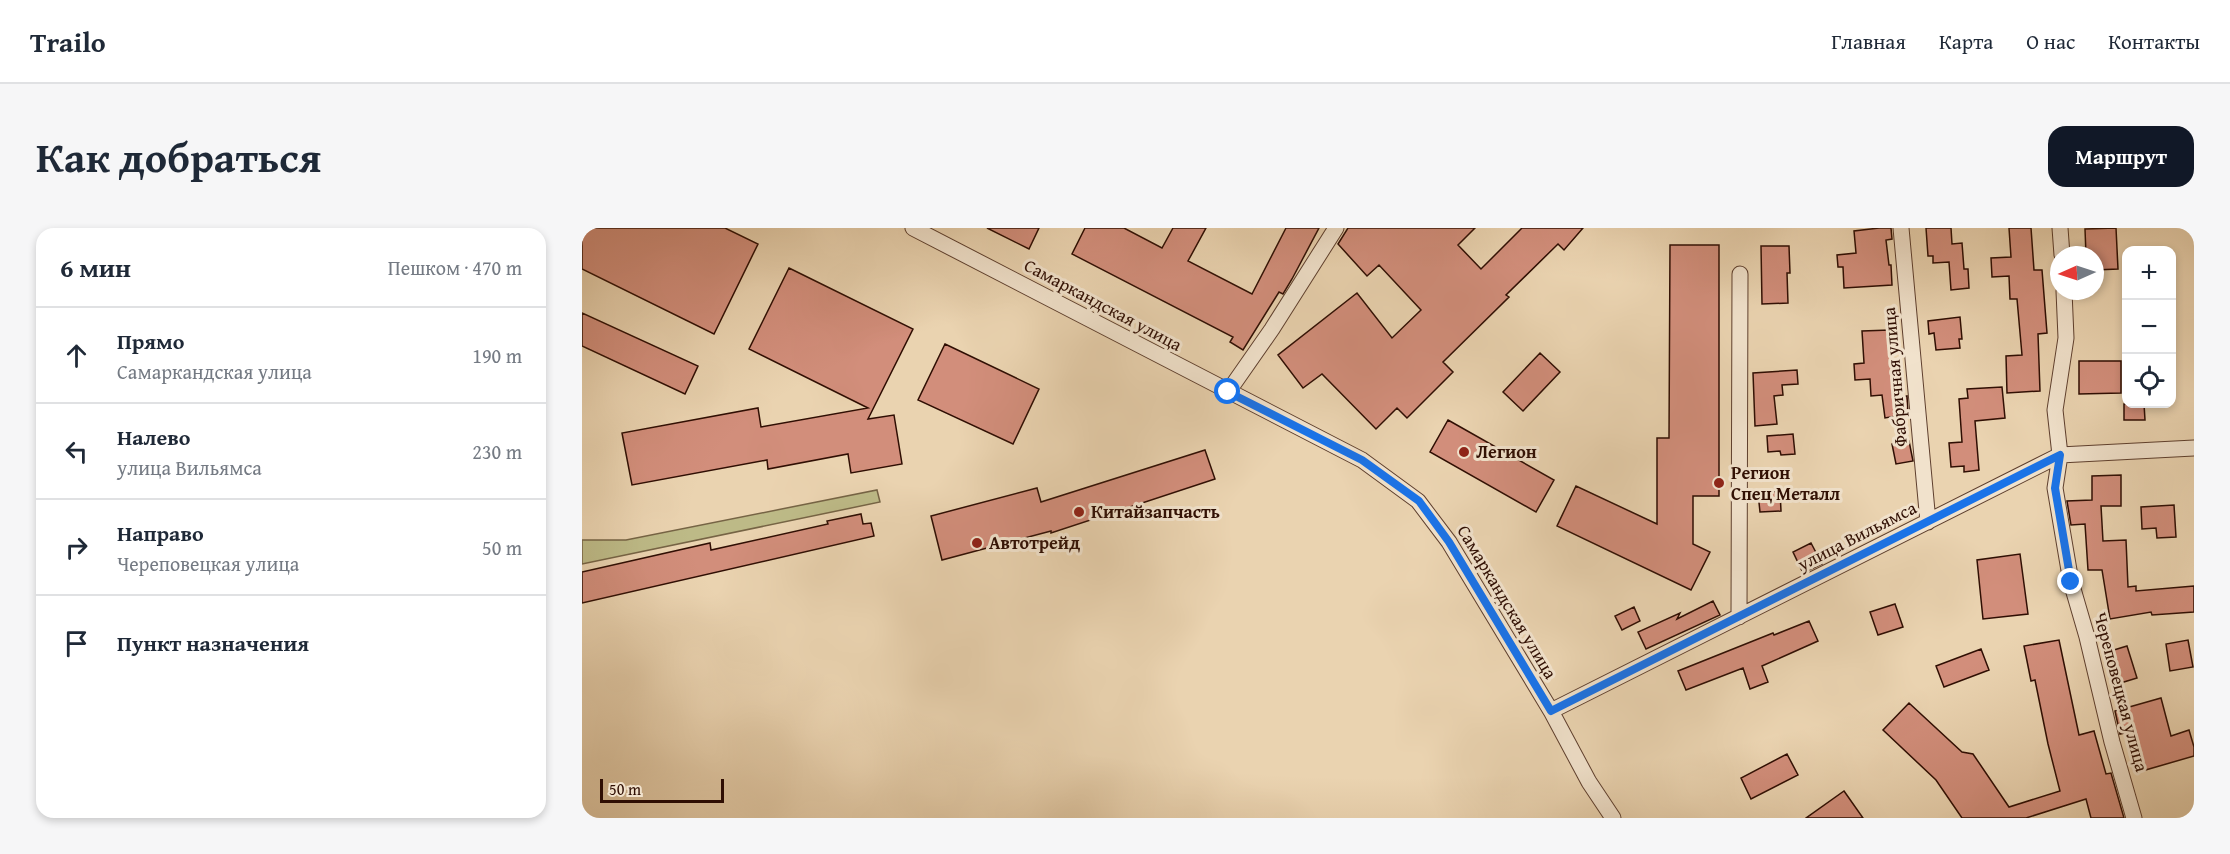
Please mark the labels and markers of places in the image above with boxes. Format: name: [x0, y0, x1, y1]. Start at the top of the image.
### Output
place label: Легион: [1476, 438, 1537, 465]
marker: Легион: [1457, 445, 1471, 459]
place label: Регион Спец Металл: [1731, 459, 1840, 507]
marker: Регион Спец Металл: [1712, 476, 1726, 490]
place label: Китайзапчасть: [1091, 498, 1220, 525]
marker: Китайзапчасть: [1072, 505, 1086, 519]
place label: Автотрейд: [989, 529, 1080, 556]
marker: Автотрейд: [970, 536, 984, 550]

